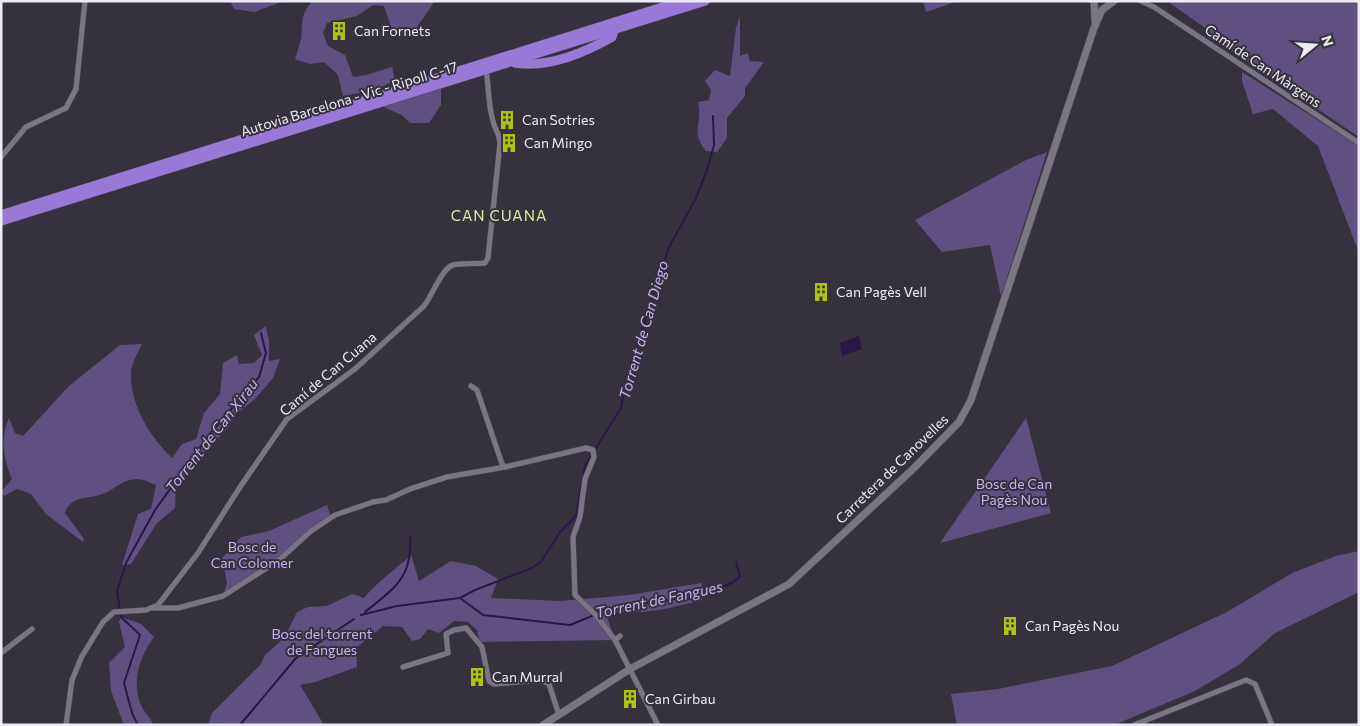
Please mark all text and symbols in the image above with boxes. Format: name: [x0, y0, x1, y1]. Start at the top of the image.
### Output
building icon: Can Fornets: [328, 20, 350, 42]
street label: Camí de Can Màrgens: [1202, 20, 1325, 111]
north arrow: [1290, 20, 1340, 70]
place label: Can Fornets: [354, 22, 431, 39]
text: N: [1318, 33, 1338, 48]
street label: Autovia Barcelona - Vic - Ripoll C-17: [238, 57, 459, 140]
building icon: Can Sotries: [496, 109, 518, 131]
place label: Can Sotries: [522, 111, 595, 128]
building icon: Can Mingo: [498, 132, 520, 154]
place label: Can Mingo: [524, 134, 592, 151]
district label: CAN CUANA: [451, 206, 547, 224]
water label: Torrent de Can Diego: [615, 258, 671, 401]
building icon: Can Pagès Vell: [810, 281, 832, 303]
place label: Can Pagès Vell: [836, 283, 927, 300]
street label: Camí de Can Cuana: [276, 328, 380, 419]
water label: Torrent de Can Xirau: [161, 374, 262, 496]
street label: Carretera de Canovelles: [832, 410, 952, 527]
park label: Bosc de Can Pagès Nou: [976, 475, 1052, 508]
park label: Bosc de Can Colomer: [211, 538, 294, 571]
water label: Torrent de Fangues: [593, 577, 724, 621]
building icon: Can Pagès Nou: [999, 615, 1021, 637]
place label: Can Pagès Nou: [1025, 617, 1119, 634]
park label: Bosc del torrent de Fangues: [271, 625, 373, 658]
building icon: Can Murral: [466, 666, 488, 688]
place label: Can Murral: [492, 668, 563, 685]
building icon: Can Girbau: [619, 688, 641, 710]
place label: Can Girbau: [645, 690, 716, 707]

